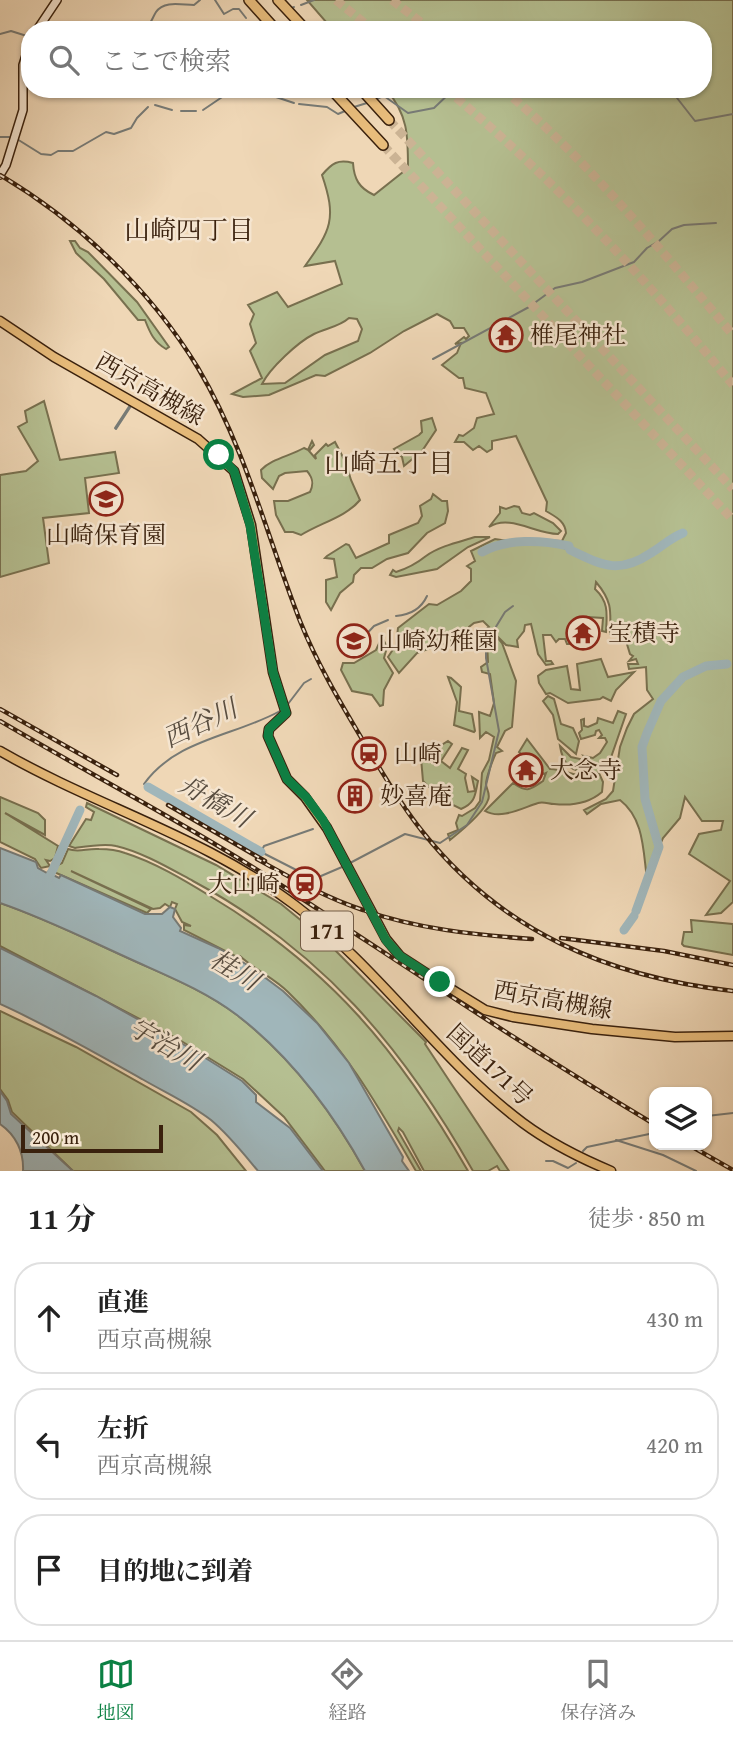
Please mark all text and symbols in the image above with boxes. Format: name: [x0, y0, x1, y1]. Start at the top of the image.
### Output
search box: [21, 21, 712, 98]
icon: search: [45, 41, 83, 79]
text: ここで検索: [101, 41, 231, 80]
district label: 山崎四丁目: [124, 210, 254, 249]
temple icon: 椎尾神社: [487, 316, 525, 354]
place label: 椎尾神社: [530, 317, 626, 352]
street label: 西京高槻線: [90, 343, 211, 434]
route start: [203, 439, 234, 470]
district label: 山崎五丁目: [324, 443, 454, 482]
school or university icon: 山崎保育園: [87, 480, 125, 518]
place label: 山崎保育園: [46, 517, 166, 552]
temple icon: 宝積寺: [564, 614, 602, 652]
place label: 宝積寺: [608, 615, 680, 650]
school or university icon: 山崎幼稚園: [335, 622, 373, 660]
place label: 山崎幼稚園: [378, 623, 498, 658]
water label: 西谷川: [156, 687, 246, 757]
station icon: 山崎: [350, 735, 388, 773]
place label: 山崎: [394, 736, 442, 771]
temple icon: 大念寺: [507, 751, 545, 789]
place label: 大念寺: [550, 752, 622, 787]
water label: 舟橋川: [172, 764, 261, 838]
building icon: 妙喜庵: [336, 777, 374, 815]
place label: 妙喜庵: [380, 778, 452, 813]
station icon: 大山崎: [286, 865, 324, 903]
place label: 大山崎: [208, 866, 280, 901]
road number: 171: [301, 912, 353, 950]
water label: 桂川: [203, 939, 270, 1001]
route end: [424, 966, 455, 997]
street label: 西京高槻線: [491, 972, 615, 1027]
water label: 宇治川: [122, 1007, 211, 1081]
street label: 国道171号: [439, 1015, 541, 1114]
map controls: [649, 1087, 712, 1150]
button: layers: [649, 1087, 712, 1150]
scale bar: [21, 1122, 163, 1154]
text: 200 m: [32, 1123, 79, 1151]
text: 11 分: [28, 1196, 96, 1240]
text: 徒歩 · 850 m: [588, 1201, 705, 1234]
text: 直進: [97, 1282, 149, 1321]
icon: ahead: [30, 1299, 68, 1337]
text: 430 m: [646, 1302, 703, 1335]
text: 西京高槻線: [97, 1322, 212, 1355]
text: 左折: [97, 1408, 149, 1447]
icon: left: [30, 1425, 68, 1463]
text: 420 m: [646, 1428, 703, 1461]
text: 西京高槻線: [97, 1448, 212, 1481]
icon: arrive: [30, 1551, 68, 1589]
text: 目的地に到着: [97, 1551, 253, 1590]
tab: 地図: [97, 1655, 135, 1726]
tab: 経路: [328, 1655, 366, 1726]
tab: 保存済み: [560, 1655, 636, 1726]

